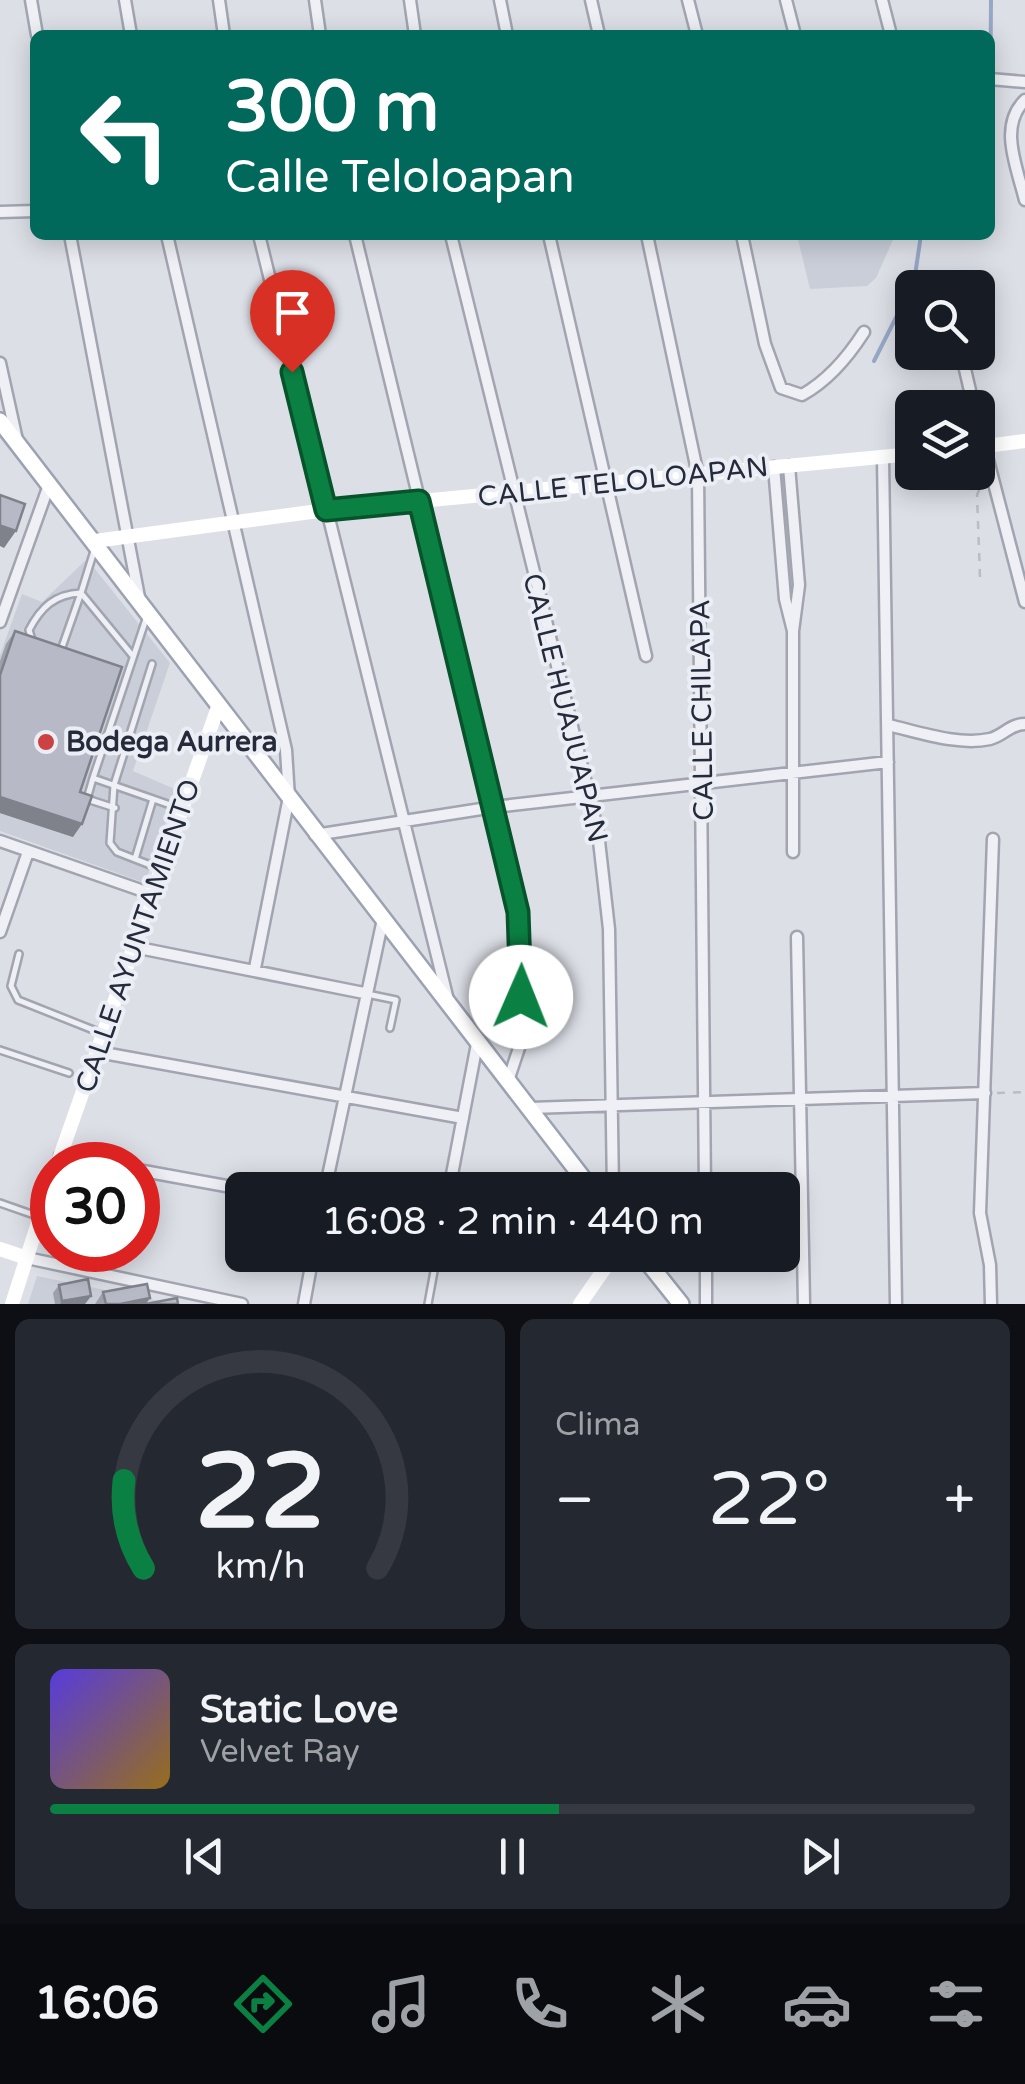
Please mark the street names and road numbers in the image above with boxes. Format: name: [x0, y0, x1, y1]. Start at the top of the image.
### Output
street label: CALLE TELOLOAPAN: [476, 450, 770, 514]
street label: CALLE HUAJUAPAN: [515, 570, 615, 846]
street label: CALLE CHILAPA: [683, 599, 721, 821]
street label: CALLE AYUNTAMIENTO: [68, 775, 208, 1097]

